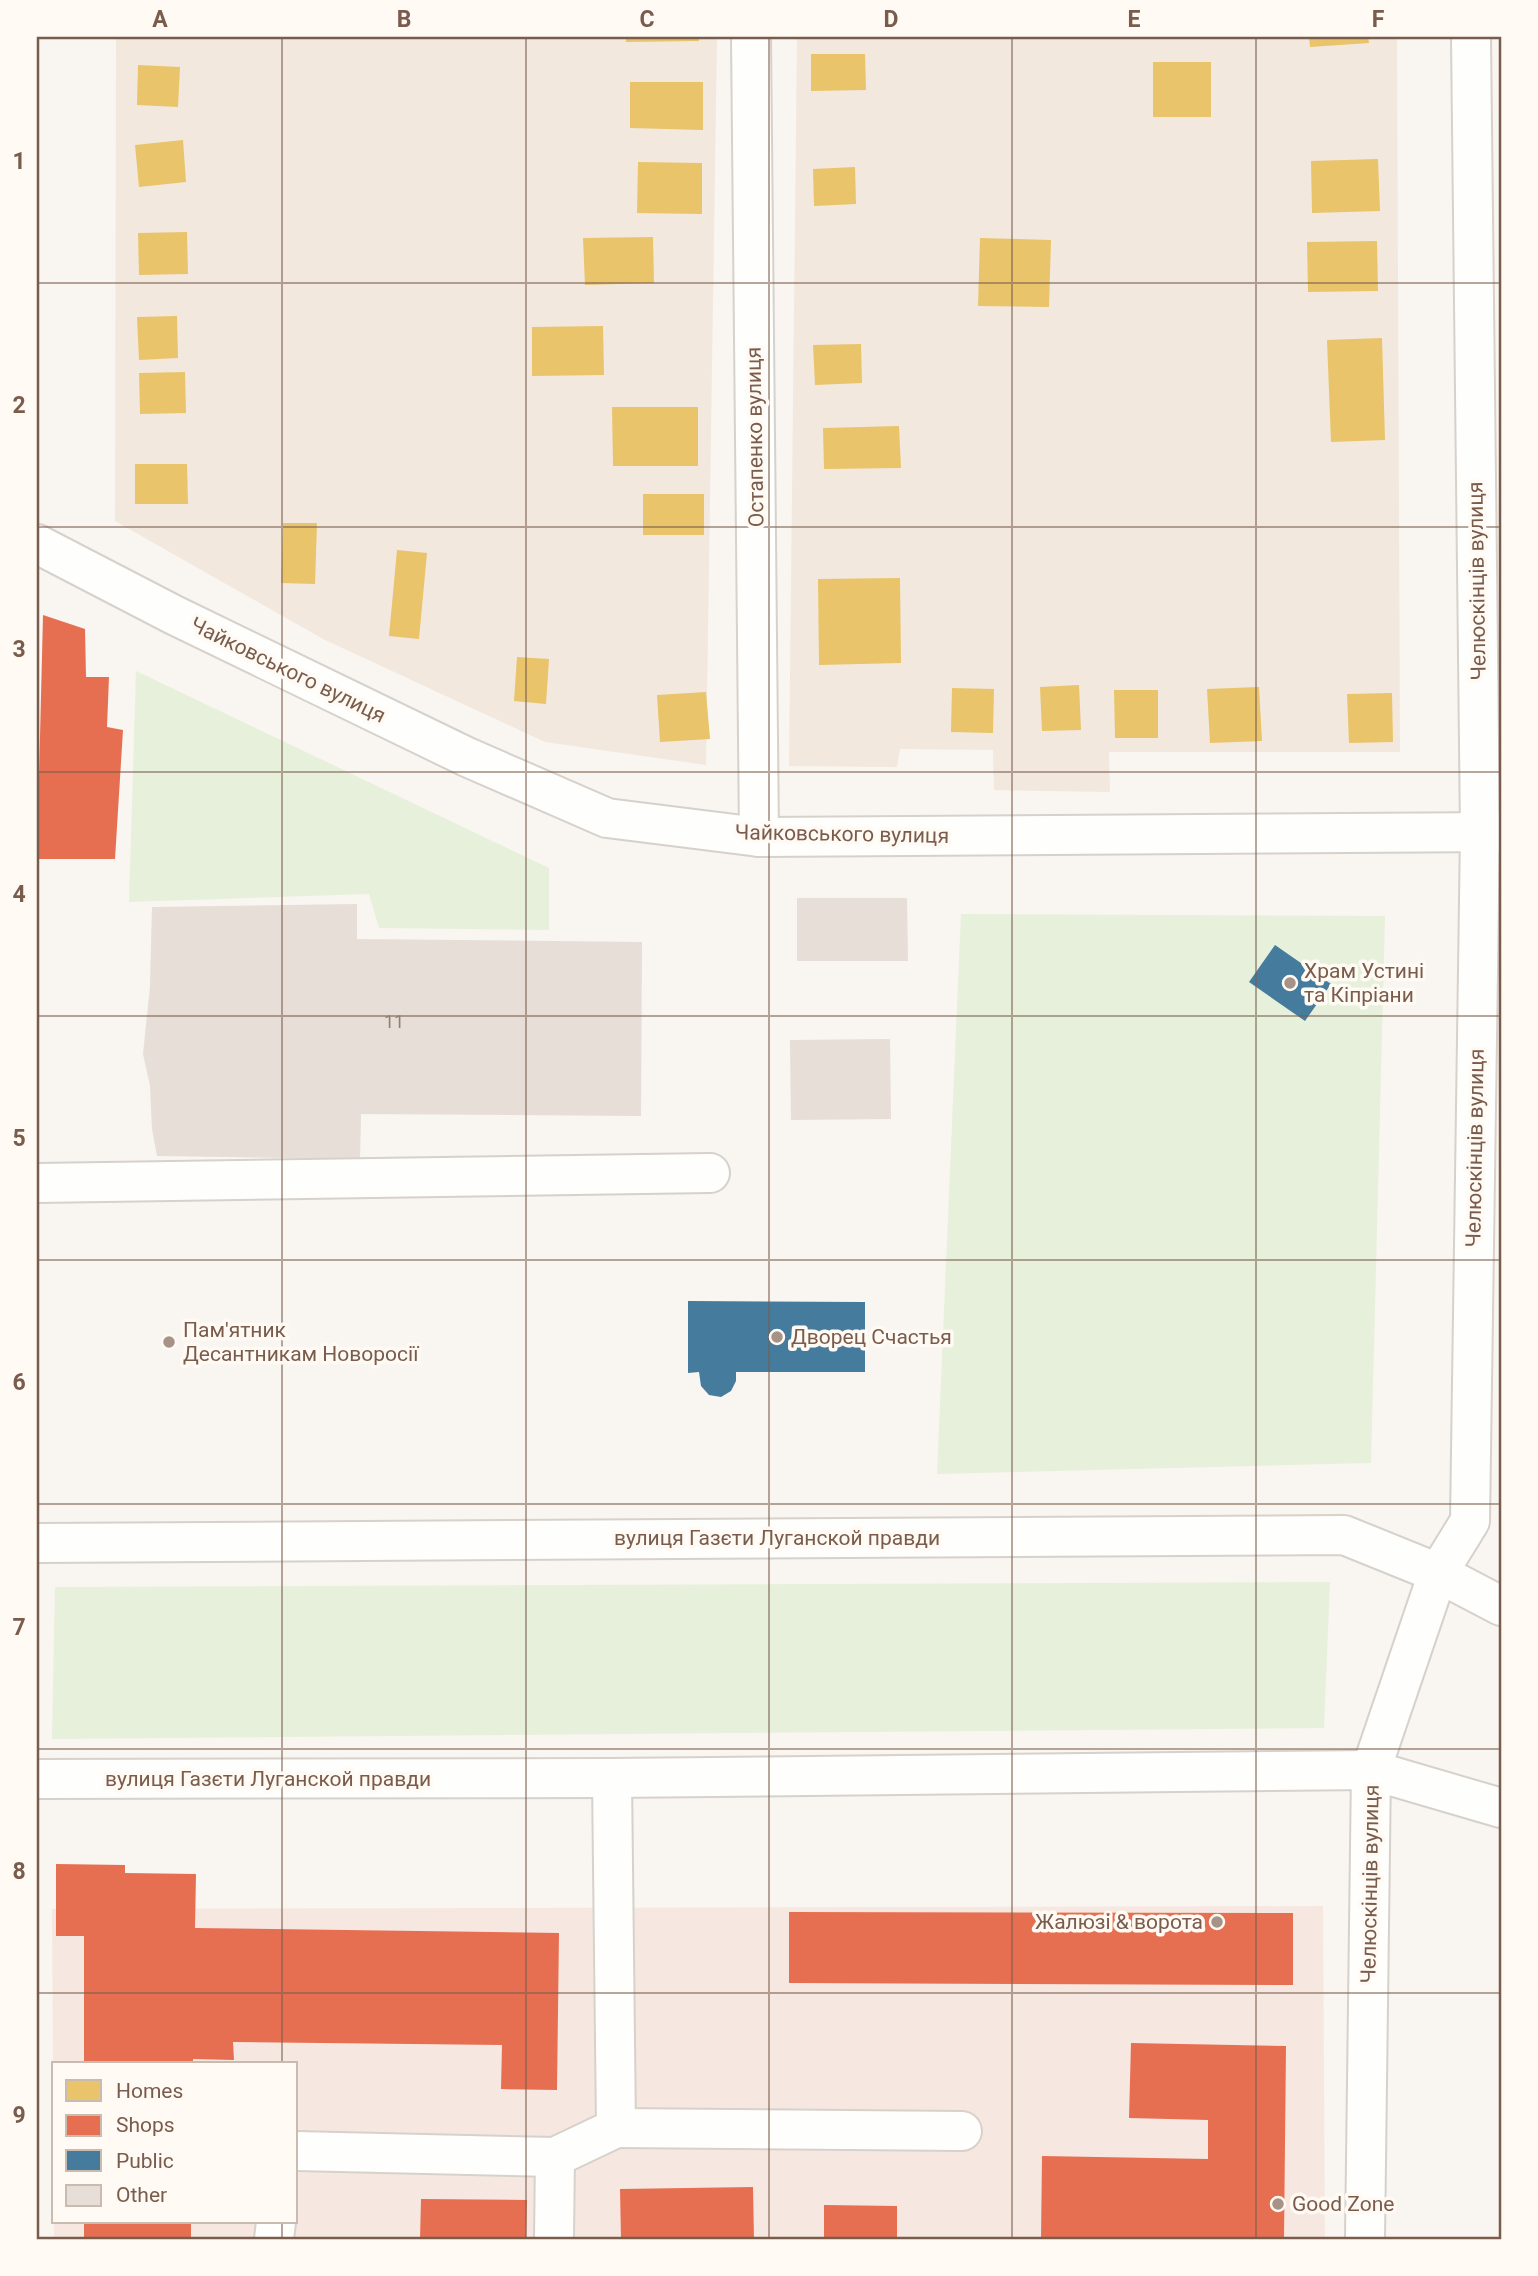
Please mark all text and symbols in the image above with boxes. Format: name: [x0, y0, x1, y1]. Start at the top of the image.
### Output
text: A: [152, 6, 168, 33]
text: B: [397, 6, 411, 33]
text: C: [639, 6, 655, 33]
text: D: [884, 6, 898, 33]
text: E: [1128, 6, 1141, 33]
text: F: [1372, 6, 1385, 33]
text: 1: [12, 148, 26, 175]
street label: Остапенко вулиця: [741, 347, 769, 527]
text: 2: [12, 392, 26, 419]
street label: Челюскінців вулиця: [1463, 481, 1491, 681]
street label: Чайковського вулиця: [187, 612, 389, 728]
text: 3: [12, 636, 26, 663]
street label: Чайковського вулиця: [735, 820, 949, 848]
text: 4: [12, 881, 26, 908]
place label: Храм Устині та Кіпріани: [1304, 959, 1424, 1007]
marker: Храм Устині та Кіпріани: [1282, 975, 1298, 991]
house number: 11: [384, 1011, 404, 1032]
street label: Челюскінців вулиця: [1461, 1048, 1489, 1248]
text: 5: [12, 1125, 26, 1152]
place label: Пам'ятник Десантникам Новоросії: [183, 1318, 419, 1366]
place label: Дворец Счастья: [791, 1325, 952, 1349]
marker: Дворец Счастья: [769, 1329, 785, 1345]
marker: Пам'ятник Десантникам Новоросії: [161, 1334, 177, 1350]
text: 6: [12, 1369, 26, 1396]
street label: вулиця Газєти Луганской правди: [614, 1526, 940, 1550]
text: 7: [12, 1614, 26, 1641]
street label: вулиця Газєти Луганской правди: [105, 1767, 431, 1791]
street label: Челюскінців вулиця: [1356, 1784, 1384, 1984]
text: 8: [12, 1858, 26, 1885]
place label: Жалюзі & ворота: [1035, 1910, 1203, 1934]
marker: Жалюзі & ворота: [1209, 1914, 1225, 1930]
legend: [52, 2062, 298, 2224]
text: Homes: [116, 2079, 183, 2103]
text: 9: [12, 2102, 26, 2129]
text: Shops: [116, 2113, 175, 2137]
text: Public: [116, 2149, 174, 2173]
text: Other: [116, 2183, 167, 2207]
place label: Good Zone: [1292, 2192, 1394, 2216]
marker: Good Zone: [1270, 2196, 1286, 2212]

